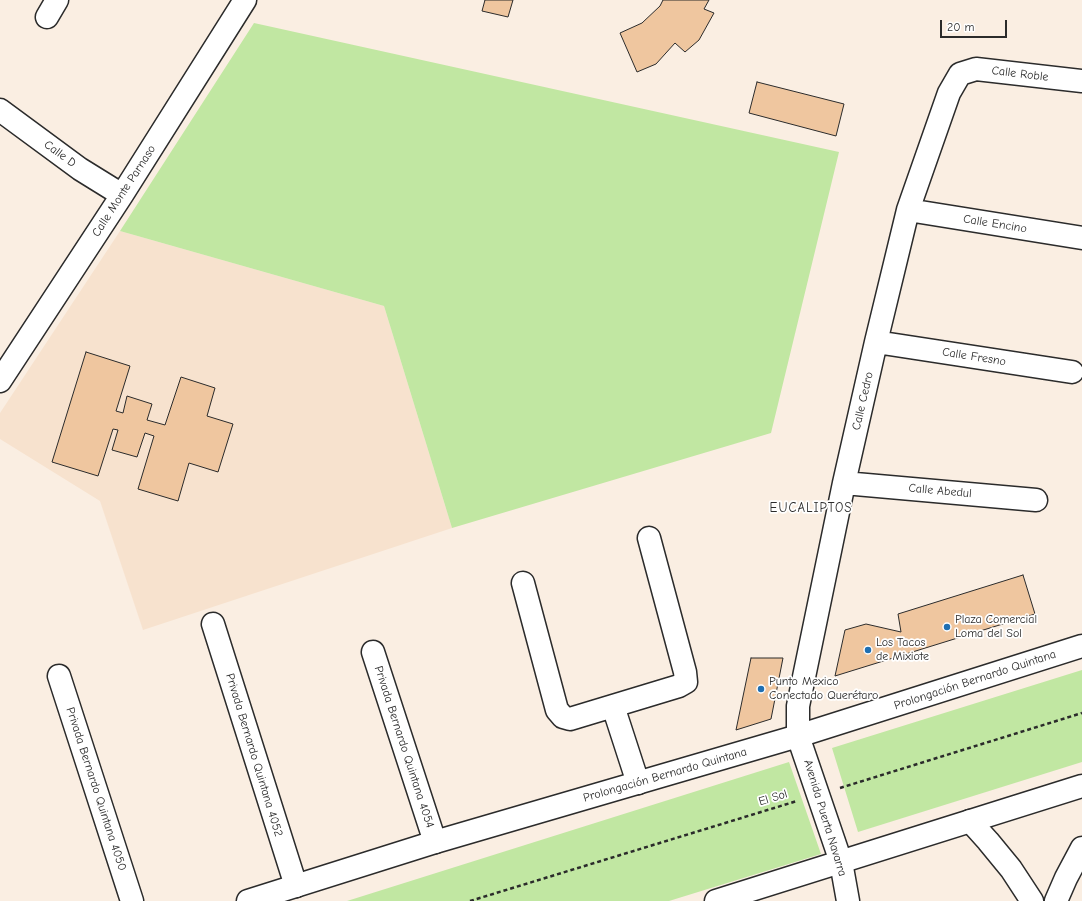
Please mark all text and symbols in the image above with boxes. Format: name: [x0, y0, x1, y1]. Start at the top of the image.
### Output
scale bar: [942, 12, 1009, 38]
text: 20 m: [947, 20, 975, 34]
street label: Calle Roble: [991, 63, 1049, 85]
street label: Calle D: [41, 137, 79, 171]
street label: Calle Monte Parnaso: [89, 143, 159, 239]
street label: Calle Encino: [962, 212, 1028, 236]
street label: Calle Fresno: [941, 345, 1007, 369]
street label: Calle Cedro: [849, 370, 877, 432]
street label: Calle Abedul: [908, 481, 972, 501]
district label: EUCALIPTOS: [770, 500, 852, 516]
place label: Plaza Comercial Loma del Sol: [955, 613, 1037, 641]
marker: Plaza Comercial Loma del Sol: [942, 622, 952, 632]
place label: Los Tacos de Mixiote: [876, 636, 929, 664]
marker: Los Tacos de Mixiote: [863, 645, 873, 655]
street label: Prolongación Bernardo Quintana: [892, 647, 1058, 713]
street label: Privada Bernardo Quintana 4054: [371, 664, 437, 830]
street label: Privada Bernardo Quintana 4052: [222, 672, 286, 838]
place label: Punto Mexico Conectado Querétaro: [769, 675, 878, 703]
marker: Punto Mexico Conectado Querétaro: [756, 684, 766, 694]
street label: Privada Bernardo Quintana 4050: [63, 705, 129, 873]
street label: Prolongación Bernardo Quintana: [582, 745, 748, 805]
street label: Avenida Puerta Navarra: [800, 758, 850, 878]
street label: El Sol: [757, 787, 789, 809]

